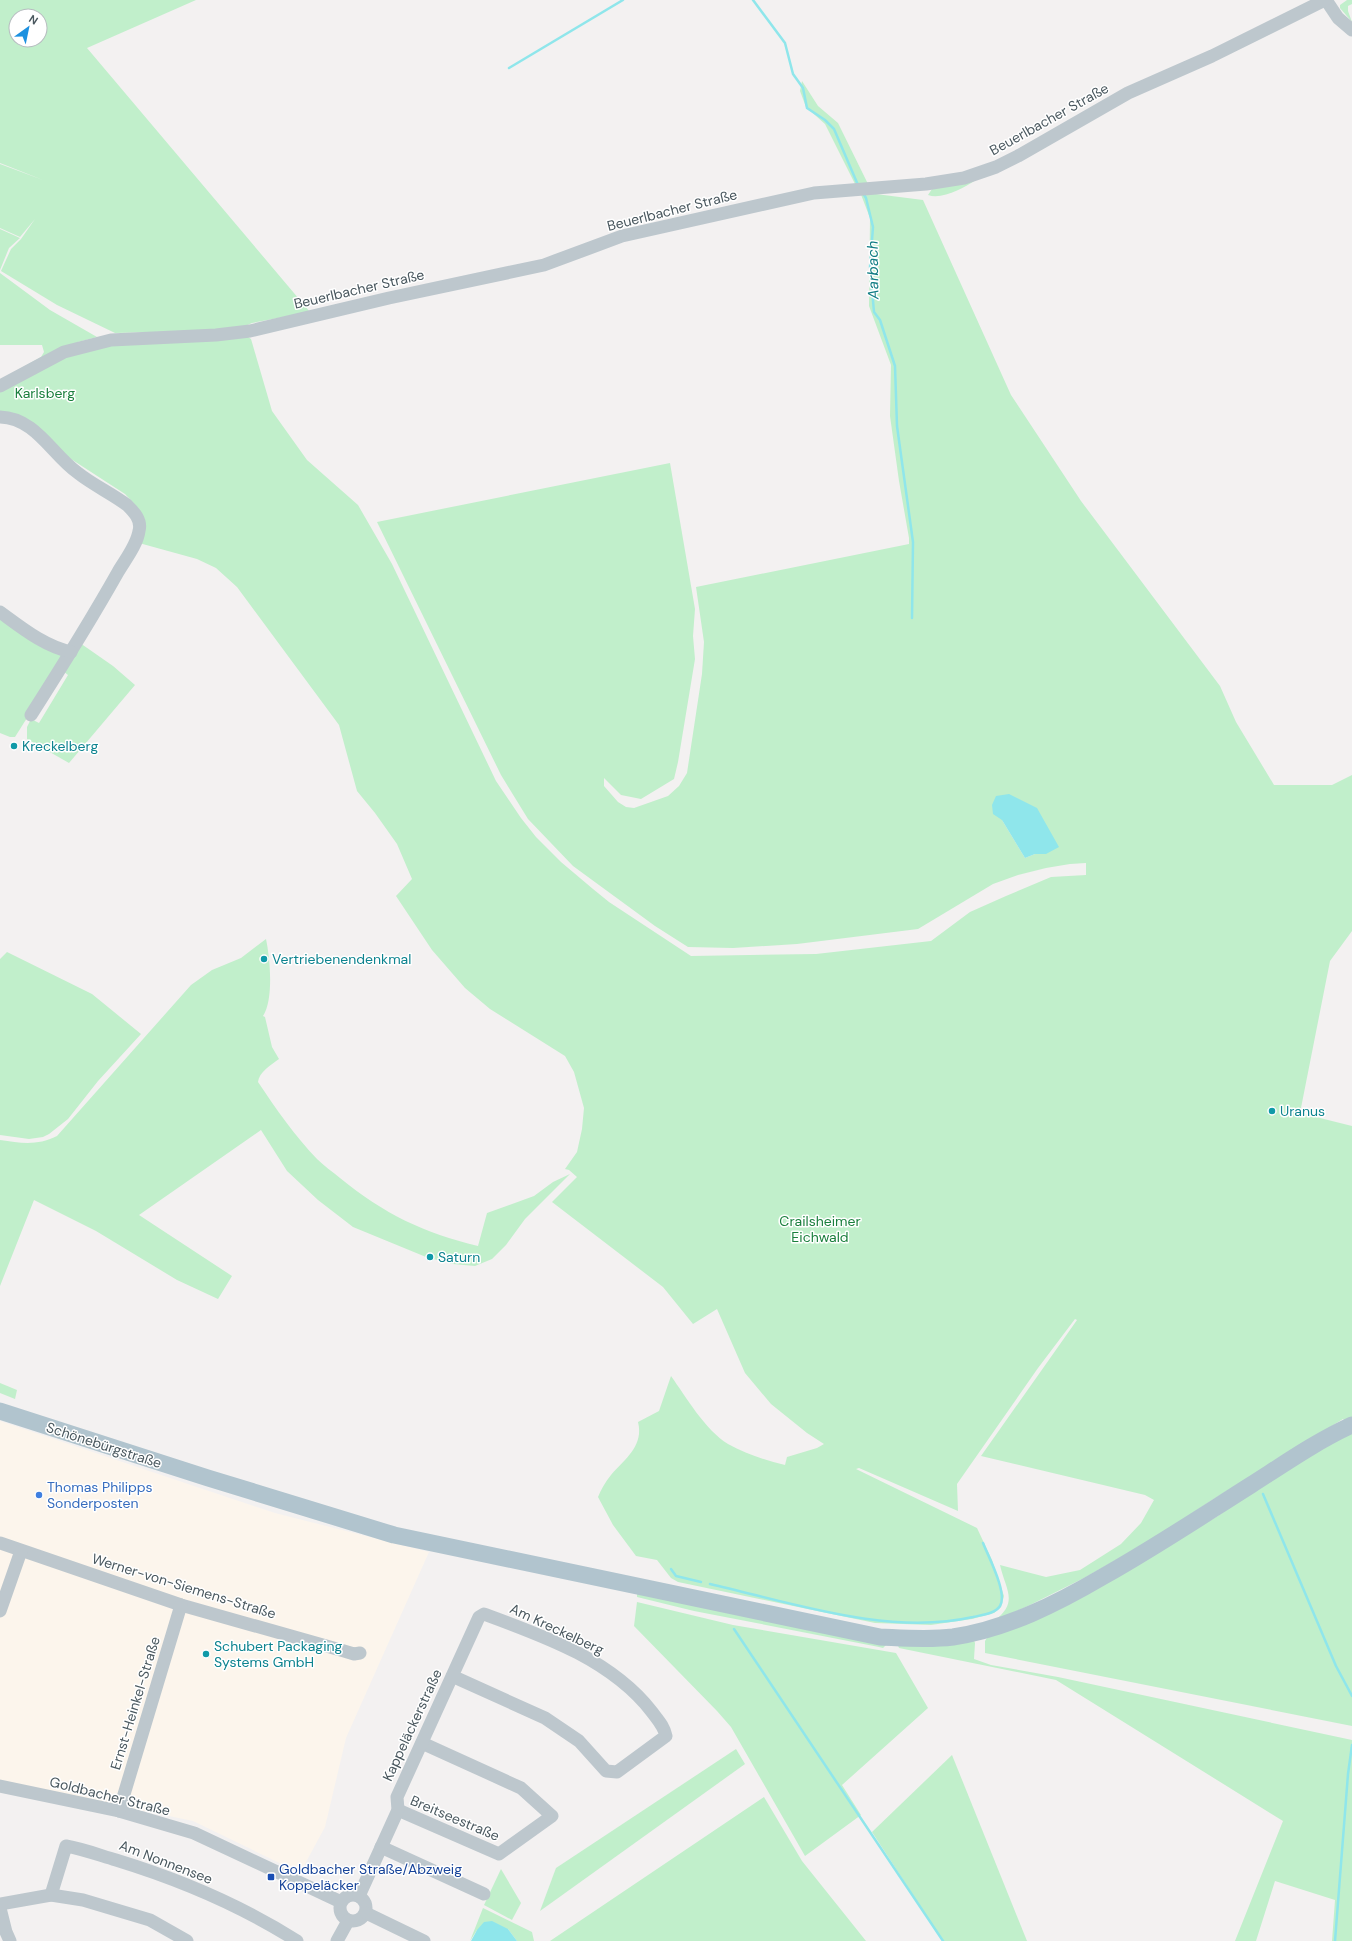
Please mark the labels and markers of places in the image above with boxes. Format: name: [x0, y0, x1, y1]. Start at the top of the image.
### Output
place label: Kreckelberg: [22, 737, 98, 755]
marker: Kreckelberg: [9, 741, 19, 751]
place label: Vertriebenendenkmal: [272, 950, 411, 968]
marker: Vertriebenendenkmal: [259, 954, 269, 964]
place label: Uranus: [1280, 1102, 1325, 1120]
marker: Uranus: [1267, 1106, 1277, 1116]
place label: Saturn: [438, 1248, 480, 1266]
marker: Saturn: [425, 1252, 435, 1262]
place label: Thomas Philipps Sonderposten: [47, 1478, 153, 1512]
marker: Thomas Philipps Sonderposten: [34, 1490, 44, 1500]
place label: Schubert Packaging Systems GmbH: [214, 1637, 343, 1671]
marker: Schubert Packaging Systems GmbH: [201, 1649, 211, 1659]
place label: Goldbacher Straße/Abzweig Koppeläcker: [279, 1860, 462, 1894]
marker: Goldbacher Straße/Abzweig Koppeläcker: [266, 1872, 276, 1882]

